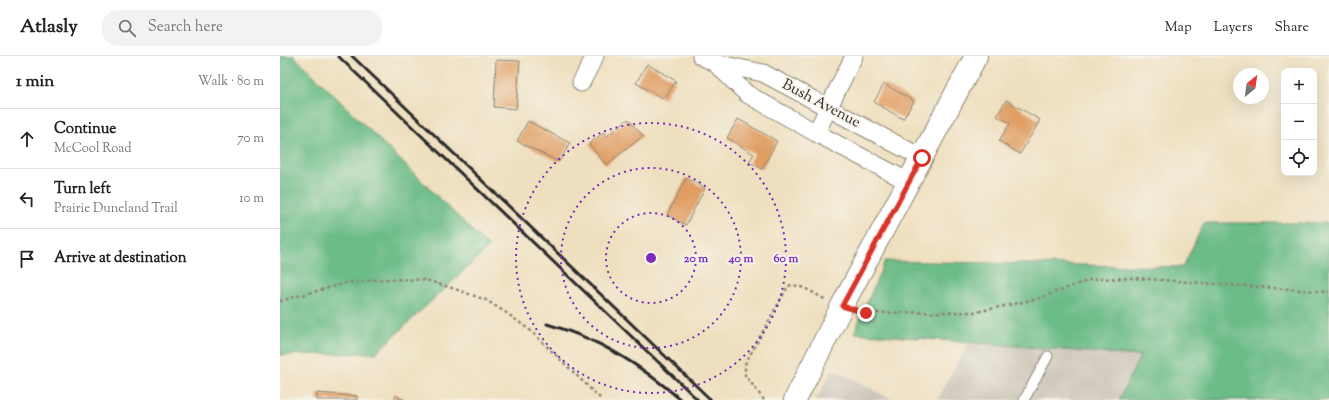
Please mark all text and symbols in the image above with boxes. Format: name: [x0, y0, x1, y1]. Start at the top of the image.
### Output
search box: [102, 10, 382, 46]
text: Atlasly: [20, 14, 78, 41]
icon: search: [116, 17, 138, 39]
text: Search here: [148, 17, 223, 38]
text: Map: [1165, 18, 1192, 38]
text: Layers: [1214, 18, 1252, 38]
text: Share: [1274, 18, 1309, 38]
north arrow: [1233, 68, 1269, 104]
map controls: [1281, 68, 1317, 176]
button: +: [1281, 68, 1317, 104]
text: 1 min: [16, 70, 54, 94]
text: Walk · 80 m: [198, 73, 264, 91]
street label: Bush Avenue: [778, 75, 864, 133]
button: −: [1281, 104, 1317, 140]
text: Continue: [54, 119, 116, 140]
icon: ahead: [16, 128, 38, 150]
text: 70 m: [237, 130, 264, 148]
text: McCool Road: [54, 140, 132, 158]
button: locate: [1281, 140, 1317, 176]
route start: [913, 149, 931, 167]
text: Turn left: [54, 179, 111, 200]
icon: left: [16, 188, 38, 210]
text: 10 m: [239, 190, 264, 208]
text: Prairie Duneland Trail: [54, 200, 178, 218]
icon: arrive: [16, 248, 38, 270]
text: Arrive at destination: [54, 248, 187, 269]
text: 20 m: [684, 250, 708, 268]
text: 40 m: [728, 250, 753, 268]
text: 60 m: [774, 250, 798, 268]
centre of rings: [644, 251, 658, 265]
route end: [857, 304, 875, 322]

